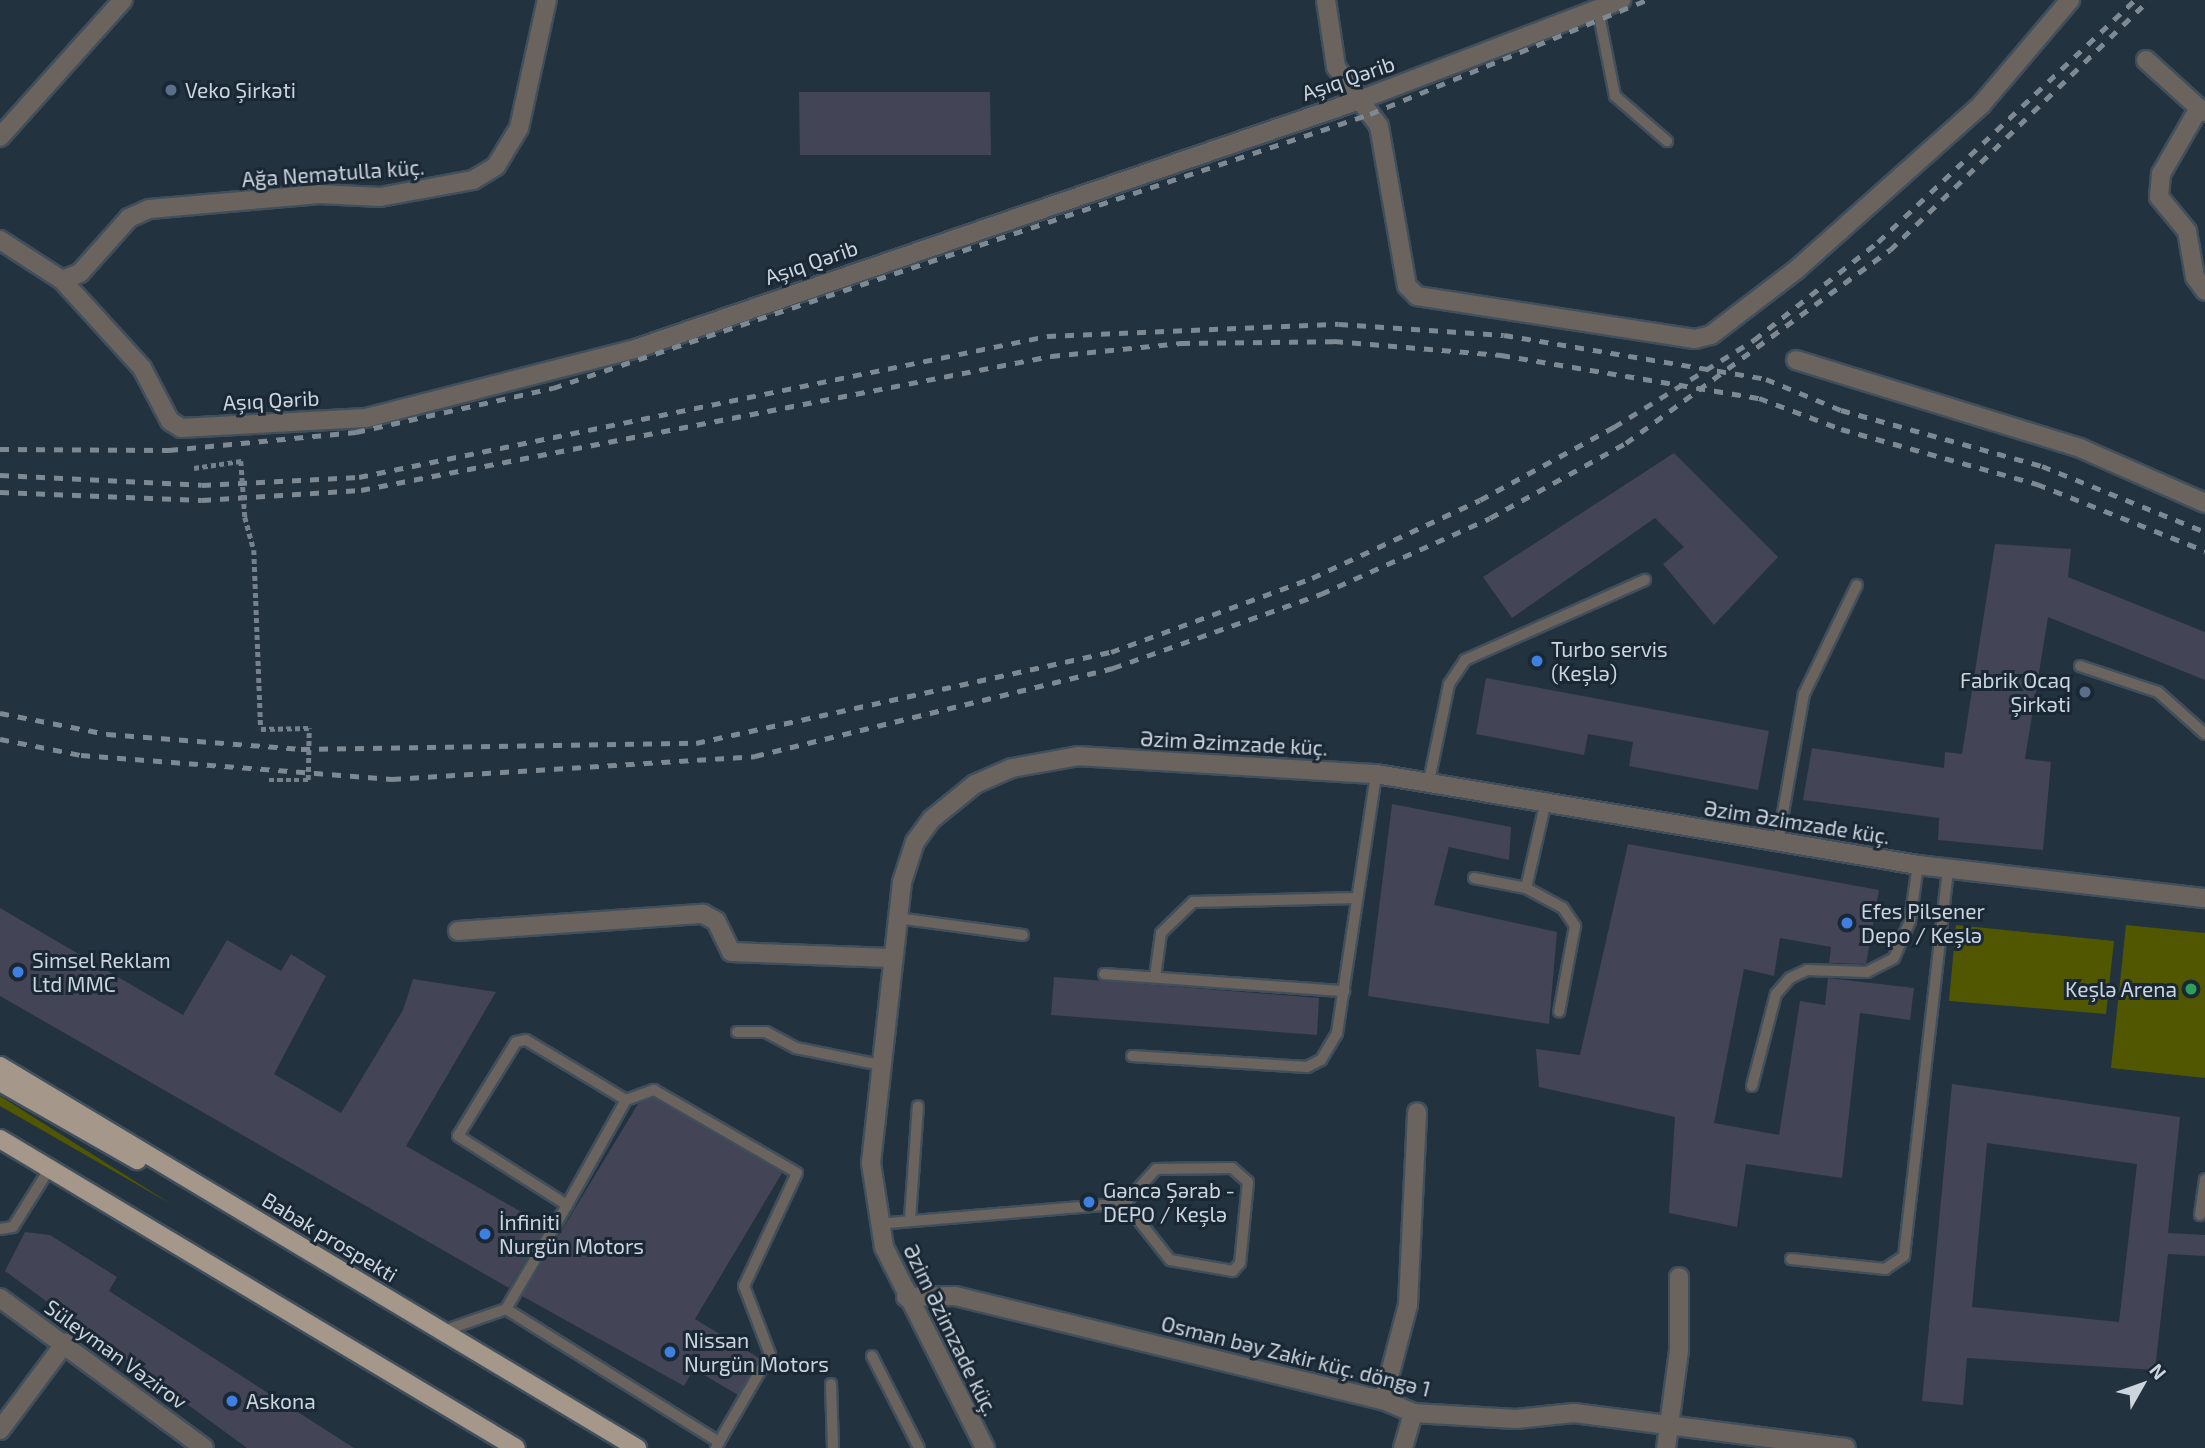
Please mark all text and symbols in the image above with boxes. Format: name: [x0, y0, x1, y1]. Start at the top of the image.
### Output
street label: Aşıq Qərib: [1298, 50, 1398, 106]
place label: Veko Şirkəti: [185, 77, 296, 103]
marker: Veko Şirkəti: [163, 82, 179, 98]
street label: Ağa Nemətulla küç.: [241, 154, 425, 192]
street label: Aşıq Qərib: [761, 234, 861, 290]
street label: Aşıq Qərib: [222, 385, 320, 415]
place label: Turbo servis (Keşlə): [1551, 636, 1668, 686]
marker: Turbo servis (Keşlə): [1529, 653, 1545, 669]
place label: Fabrik Ocaq Şirkəti: [1960, 667, 2071, 717]
marker: Fabrik Ocaq Şirkəti: [2077, 684, 2093, 700]
street label: Əzim Əzimzade küç.: [1140, 726, 1328, 760]
street label: Əzim Əzimzade küç.: [1702, 795, 1892, 849]
place label: Efes Pilsener Depo / Keşlə: [1861, 898, 1985, 948]
marker: Efes Pilsener Depo / Keşlə: [1839, 915, 1855, 931]
place label: Simsel Reklam Ltd MMC: [32, 947, 171, 997]
marker: Simsel Reklam Ltd MMC: [10, 964, 26, 980]
place label: Keşlə Arena: [2065, 976, 2177, 1002]
marker: Keşlə Arena: [2183, 981, 2199, 997]
place label: Gəncə Şərab - DEPO / Keşlə: [1103, 1177, 1235, 1227]
street label: Babək prospekti: [258, 1187, 402, 1287]
marker: Gəncə Şərab - DEPO / Keşlə: [1081, 1194, 1097, 1210]
place label: İnfiniti Nurgün Motors: [499, 1209, 644, 1259]
marker: İnfiniti Nurgün Motors: [477, 1226, 493, 1242]
street label: Əzim Əzimzade küç.: [898, 1240, 1004, 1420]
street label: Süleyman Vəzirov: [40, 1294, 192, 1414]
street label: Osman bəy Zakir küç. döngə 1: [1158, 1310, 1434, 1402]
place label: Nissan Nurgün Motors: [684, 1327, 829, 1377]
marker: Nissan Nurgün Motors: [662, 1344, 678, 1360]
north arrow: [2107, 1350, 2177, 1420]
text: N: [2145, 1359, 2172, 1384]
place label: Askona: [246, 1388, 316, 1414]
marker: Askona: [224, 1393, 240, 1409]

